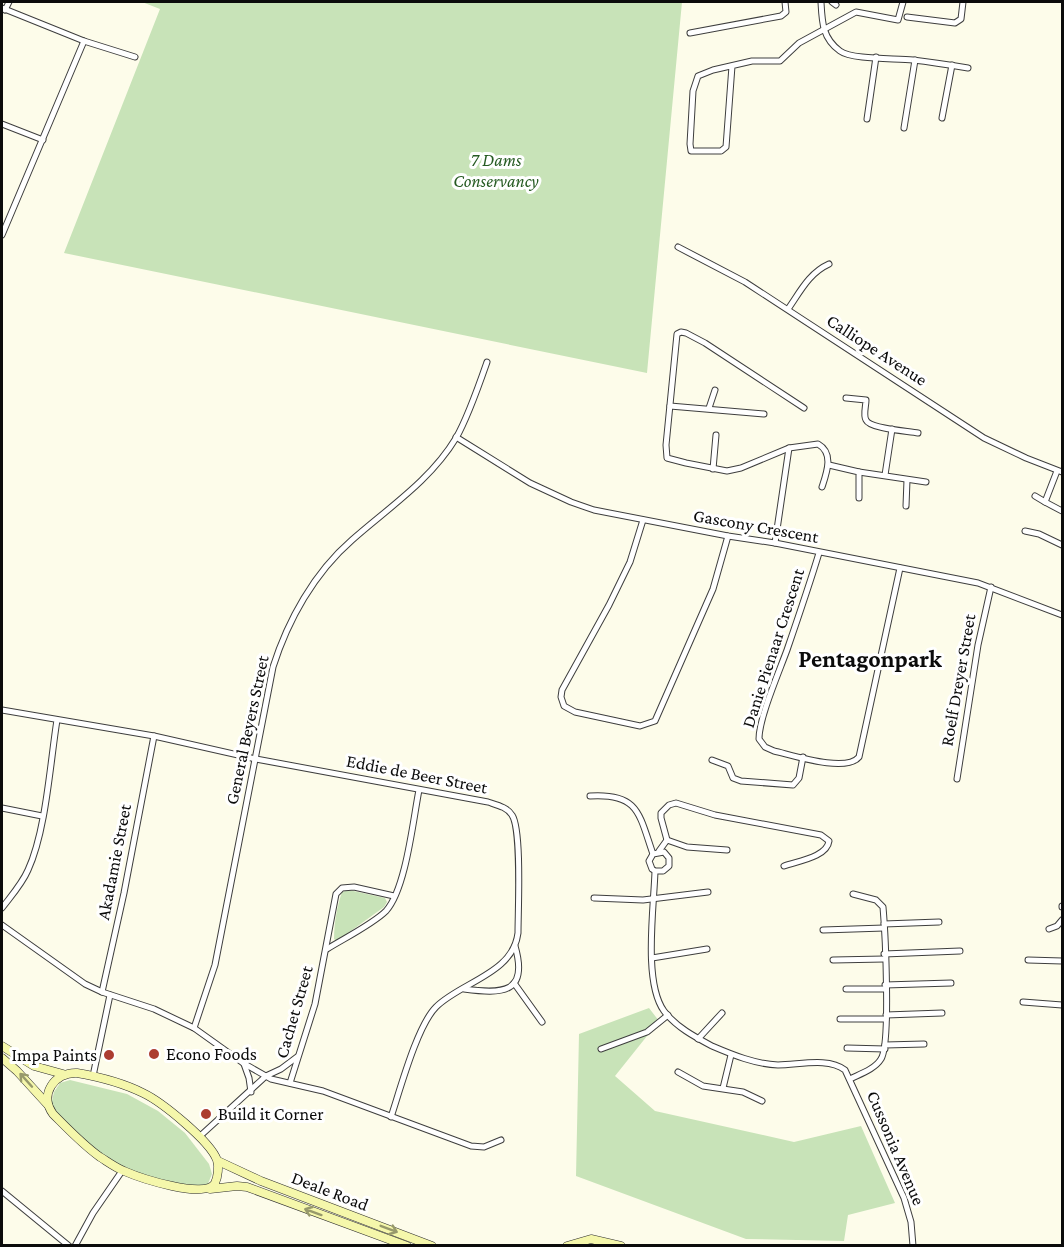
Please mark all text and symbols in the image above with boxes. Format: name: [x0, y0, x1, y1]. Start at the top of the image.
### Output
park label: 7 Dams Conservancy: [453, 150, 539, 191]
street label: Calliope Avenue: [823, 310, 931, 390]
street label: Gascony Crescent: [692, 505, 821, 547]
street label: Danie Pienaar Crescent: [738, 565, 809, 730]
street label: Roelf Dreyer Street: [937, 611, 980, 748]
district label: Pentagonpark: [798, 645, 943, 672]
street label: General Beyers Street: [221, 653, 273, 806]
street label: Eddie de Beer Street: [345, 751, 490, 798]
street label: Akadamie Street: [93, 801, 135, 922]
street label: Cachet Street: [271, 962, 317, 1061]
place label: Econo Foods: [166, 1044, 257, 1064]
place label: Impa Paints: [12, 1045, 97, 1065]
marker: Econo Foods: [147, 1047, 161, 1061]
marker: Impa Paints: [102, 1048, 116, 1062]
one-way arrow: [19, 1073, 33, 1088]
street label: Cussonia Avenue: [863, 1088, 929, 1208]
place label: Build it Corner: [218, 1104, 324, 1124]
marker: Build it Corner: [199, 1107, 213, 1121]
street label: Deale Road: [289, 1167, 372, 1215]
one-way arrow: [304, 1205, 323, 1216]
one-way arrow: [379, 1224, 398, 1235]

